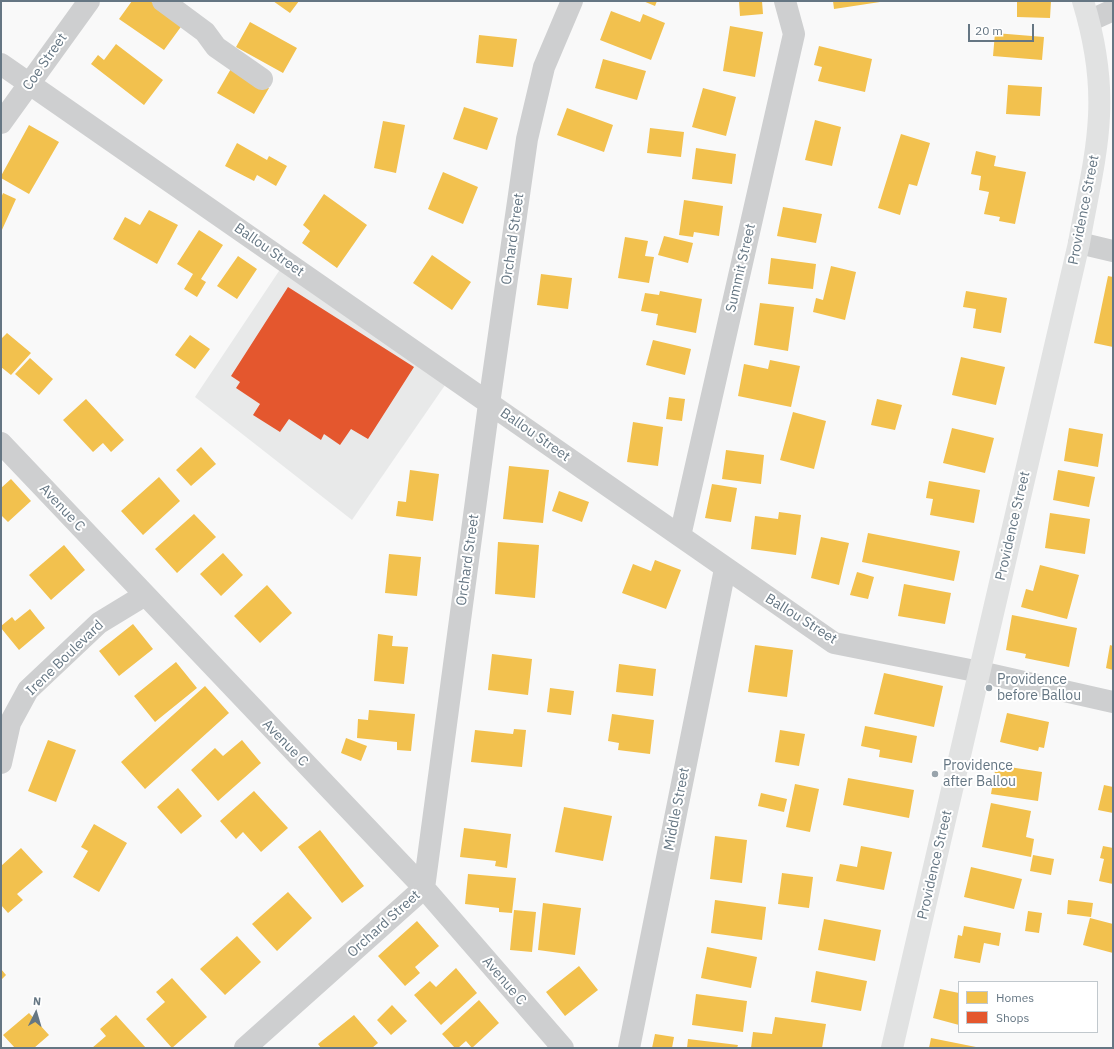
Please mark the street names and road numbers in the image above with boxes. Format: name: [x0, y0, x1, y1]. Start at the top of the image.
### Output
street label: Coe Street: [19, 30, 71, 94]
street label: Providence Street: [1065, 154, 1103, 266]
street label: Orchard Street: [498, 192, 528, 286]
street label: Ballou Street: [231, 220, 307, 280]
street label: Summit Street: [723, 222, 759, 314]
street label: Ballou Street: [497, 405, 573, 465]
street label: Providence Street: [992, 470, 1034, 582]
street label: Avenue C: [36, 481, 88, 535]
street label: Orchard Street: [453, 513, 483, 607]
street label: Ballou Street: [762, 590, 840, 648]
street label: Irene Boulevard: [23, 617, 107, 699]
street label: Avenue C: [259, 716, 311, 770]
street label: Middle Street: [661, 766, 693, 852]
street label: Providence Street: [914, 809, 956, 921]
street label: Orchard Street: [344, 887, 424, 961]
street label: Avenue C: [478, 953, 530, 1009]

